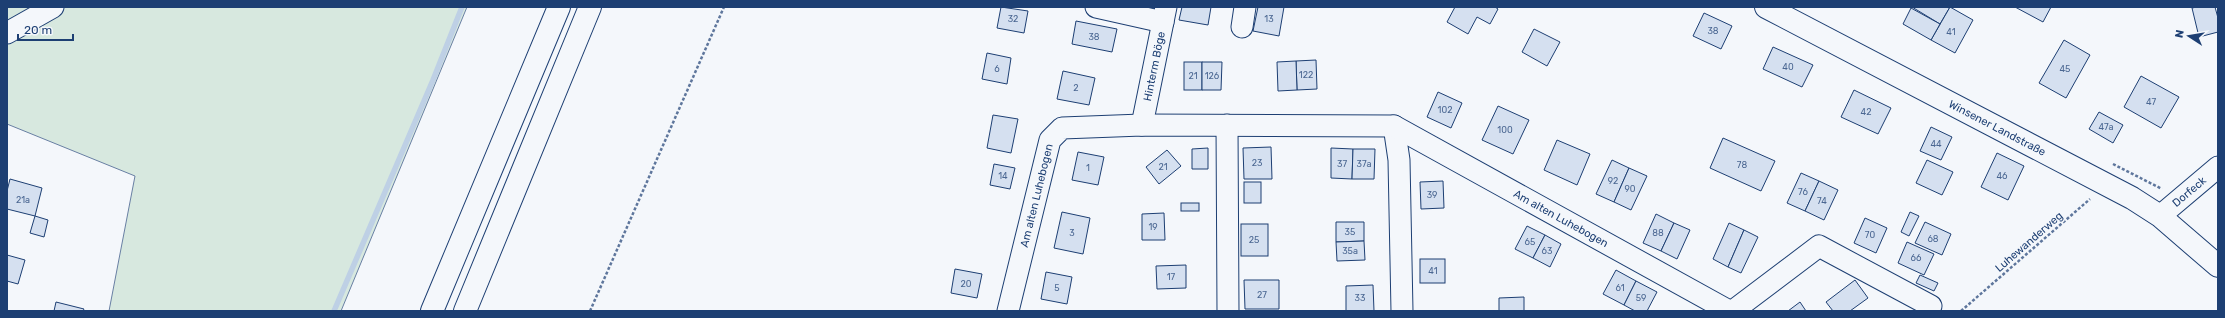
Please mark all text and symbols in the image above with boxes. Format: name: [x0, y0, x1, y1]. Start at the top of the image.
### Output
house number: 32: [1008, 14, 1018, 24]
house number: 13: [1264, 14, 1274, 24]
scale bar: [18, 16, 73, 42]
north arrow: [2169, 16, 2209, 56]
text: 20 m: [24, 23, 52, 37]
house number: 38: [1707, 26, 1719, 36]
house number: 41: [1946, 27, 1956, 37]
text: N: [2173, 29, 2187, 39]
street label: Hinterm Böge: [1141, 30, 1167, 102]
house number: 38: [1088, 32, 1100, 42]
house number: 40: [1782, 62, 1794, 72]
house number: 6: [994, 64, 1000, 74]
house number: 45: [2060, 64, 2070, 74]
house number: 122: [1299, 70, 1313, 80]
house number: 21: [1188, 71, 1198, 81]
house number: 126: [1205, 71, 1220, 81]
house number: 2: [1073, 83, 1079, 93]
street label: Winsener Landstraße: [1947, 97, 2048, 158]
house number: 47: [2146, 97, 2156, 107]
house number: 102: [1438, 105, 1452, 115]
house number: 42: [1861, 107, 1871, 117]
house number: 47a: [2098, 122, 2114, 132]
house number: 100: [1497, 125, 1513, 135]
house number: 44: [1930, 139, 1942, 149]
street label: Am alten Luhebogen: [1017, 142, 1055, 249]
house number: 23: [1252, 158, 1262, 168]
house number: 37: [1337, 159, 1347, 169]
house number: 37a: [1357, 159, 1372, 169]
house number: 78: [1737, 160, 1747, 170]
house number: 21: [1158, 162, 1168, 172]
house number: 1: [1086, 163, 1090, 173]
house number: 14: [998, 171, 1008, 181]
house number: 46: [1996, 171, 2008, 181]
street label: Dorfeck: [2169, 173, 2209, 209]
house number: 92: [1608, 176, 1618, 186]
house number: 90: [1624, 184, 1636, 194]
street label: Am alten Luhebogen: [1511, 187, 1611, 250]
house number: 76: [1798, 187, 1808, 197]
house number: 39: [1427, 190, 1437, 200]
house number: 21a: [16, 195, 30, 205]
house number: 74: [1817, 196, 1827, 206]
street label: Luhewanderweg: [1993, 209, 2065, 275]
house number: 19: [1148, 222, 1158, 232]
house number: 35: [1345, 227, 1355, 237]
house number: 3: [1069, 228, 1075, 238]
house number: 88: [1652, 228, 1664, 238]
house number: 70: [1865, 230, 1875, 240]
house number: 68: [1927, 234, 1939, 244]
house number: 25: [1249, 235, 1259, 245]
house number: 65: [1525, 237, 1535, 247]
house number: 35a: [1342, 246, 1358, 256]
house number: 63: [1542, 246, 1552, 256]
house number: 66: [1911, 253, 1922, 263]
house number: 41: [1428, 266, 1438, 276]
house number: 17: [1167, 272, 1176, 282]
house number: 20: [961, 279, 972, 289]
house number: 5: [1054, 283, 1060, 293]
house number: 61: [1615, 283, 1625, 293]
house number: 27: [1257, 290, 1267, 300]
house number: 33: [1355, 293, 1365, 303]
house number: 59: [1636, 293, 1646, 303]

